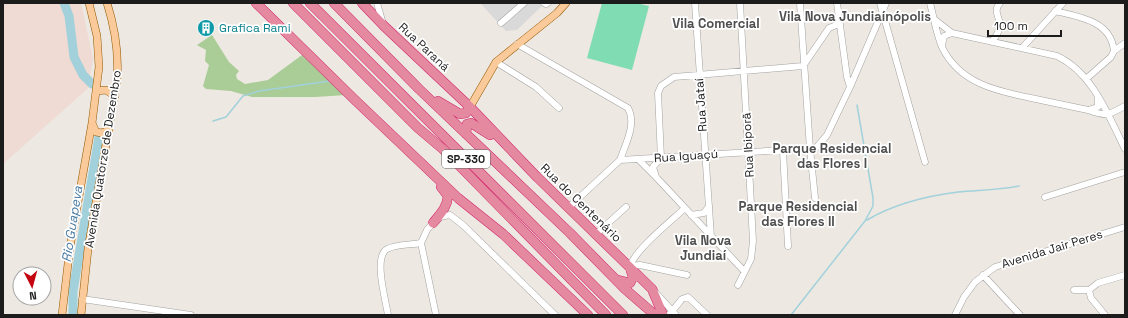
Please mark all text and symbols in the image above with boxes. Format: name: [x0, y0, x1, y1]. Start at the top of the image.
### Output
district label: Vila Nova Jundiaínópolis: [779, 8, 931, 25]
scale bar: [988, 12, 1061, 38]
district label: Vila Comercial: [672, 15, 760, 32]
building icon: Grafica Rami: [196, 18, 216, 38]
text: 100 m: [994, 18, 1028, 34]
street label: Rua Paraná: [395, 19, 453, 75]
place label: Grafica Rami: [219, 20, 291, 36]
street label: Avenida Quatorze de Dezembro: [81, 69, 125, 249]
street label: Rua Jataí: [691, 78, 711, 132]
street label: Rua Ibiporã: [738, 112, 758, 178]
district label: Parque Residencial das Flores I: [772, 140, 892, 172]
street label: Rua Iguaçú: [653, 146, 719, 166]
road number: SP-330: [442, 150, 490, 168]
street label: Rua do Centenário: [537, 160, 625, 246]
water label: Rio Guapeva: [58, 184, 86, 263]
district label: Parque Residencial das Flores II: [738, 198, 858, 230]
street label: Avenida Jair Peres: [1000, 226, 1104, 272]
district label: Vila Nova Jundiaí: [675, 232, 732, 264]
north arrow: [12, 266, 52, 306]
text: N: [29, 289, 37, 303]

